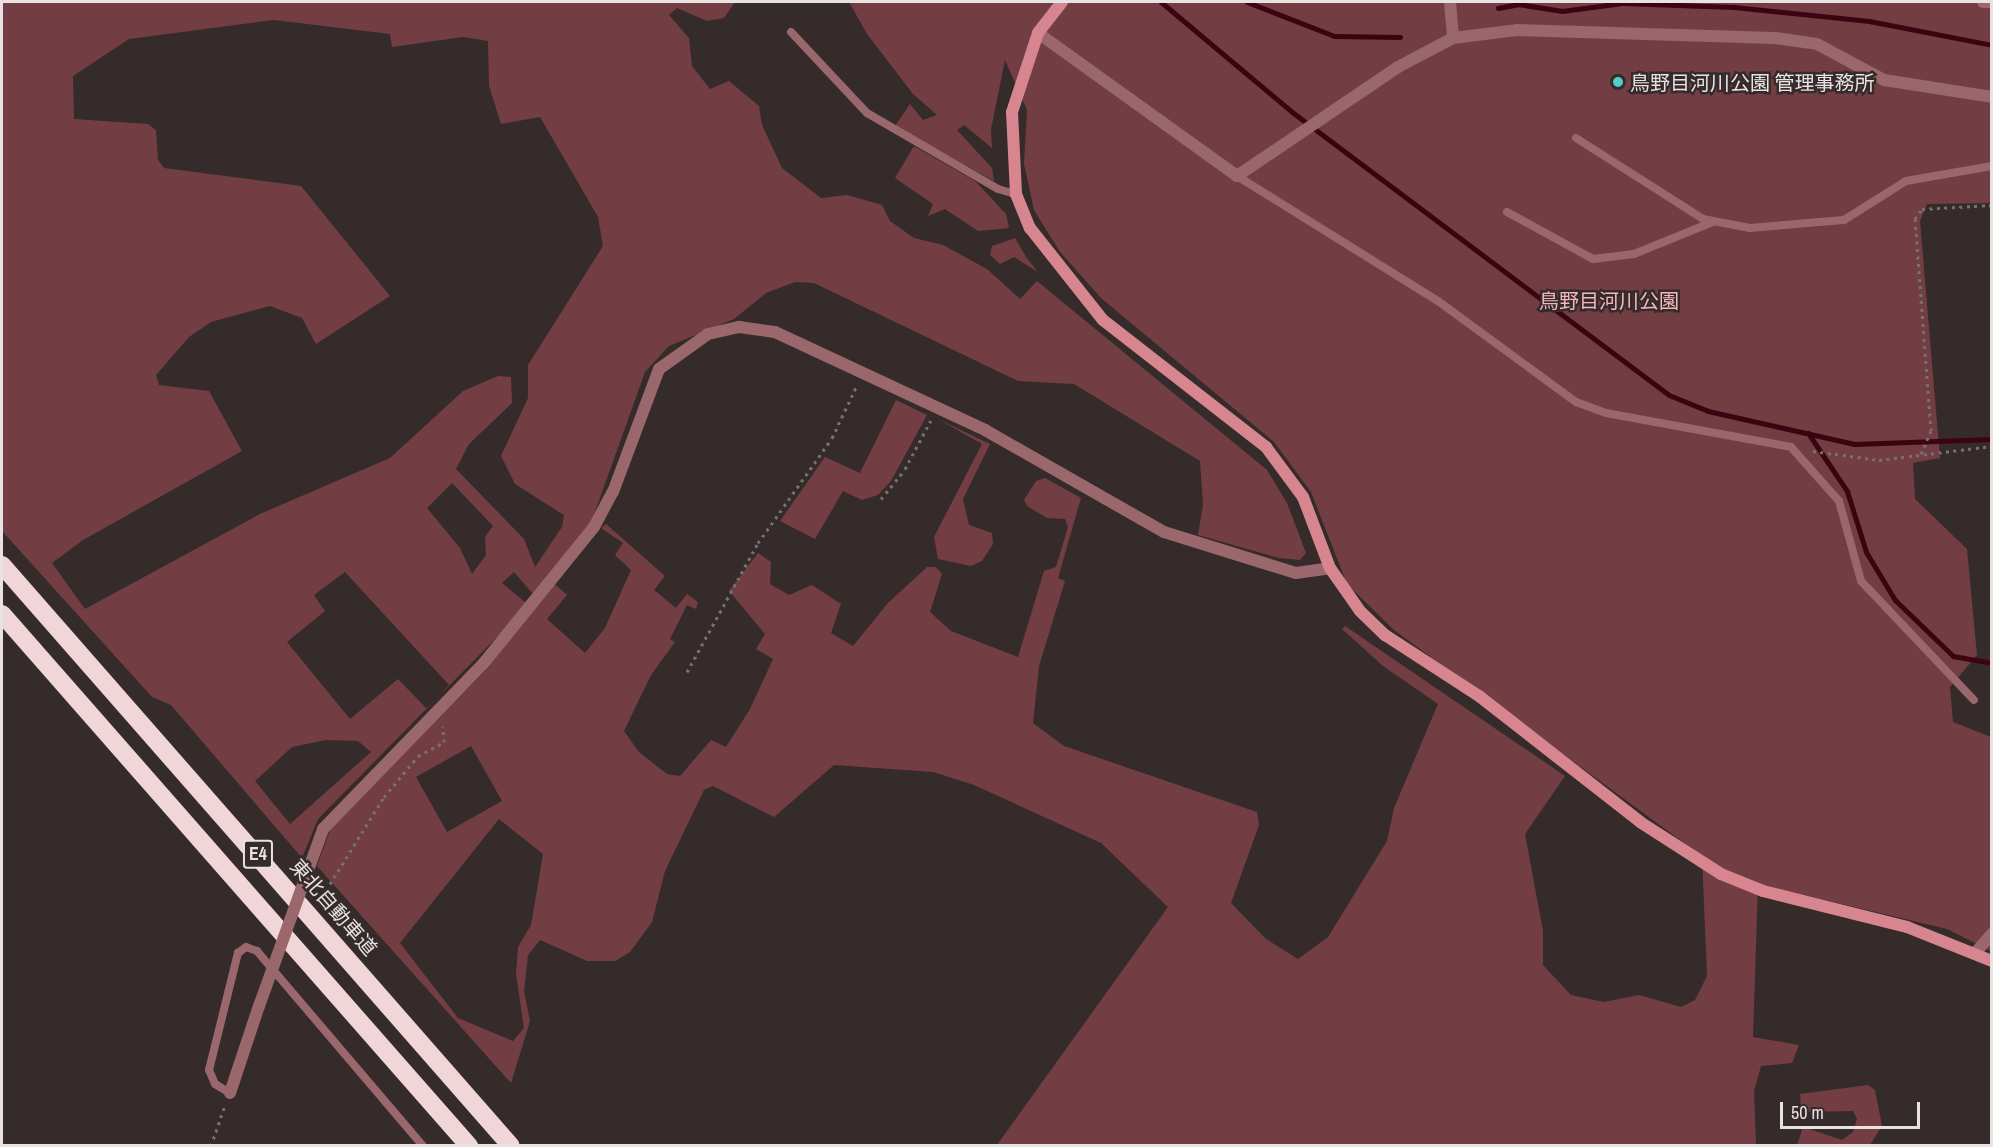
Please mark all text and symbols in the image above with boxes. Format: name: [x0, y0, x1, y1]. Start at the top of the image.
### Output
place label: 鳥野目河川公園 管理事務所: [1630, 70, 1875, 94]
marker: 鳥野目河川公園 管理事務所: [1611, 75, 1625, 89]
park label: 鳥野目河川公園: [1539, 288, 1679, 312]
road number: E4: [242, 839, 274, 869]
street label: 東北自動車道: [286, 854, 382, 960]
scale bar: [1783, 1090, 1922, 1128]
text: 50 m: [1791, 1100, 1824, 1125]

